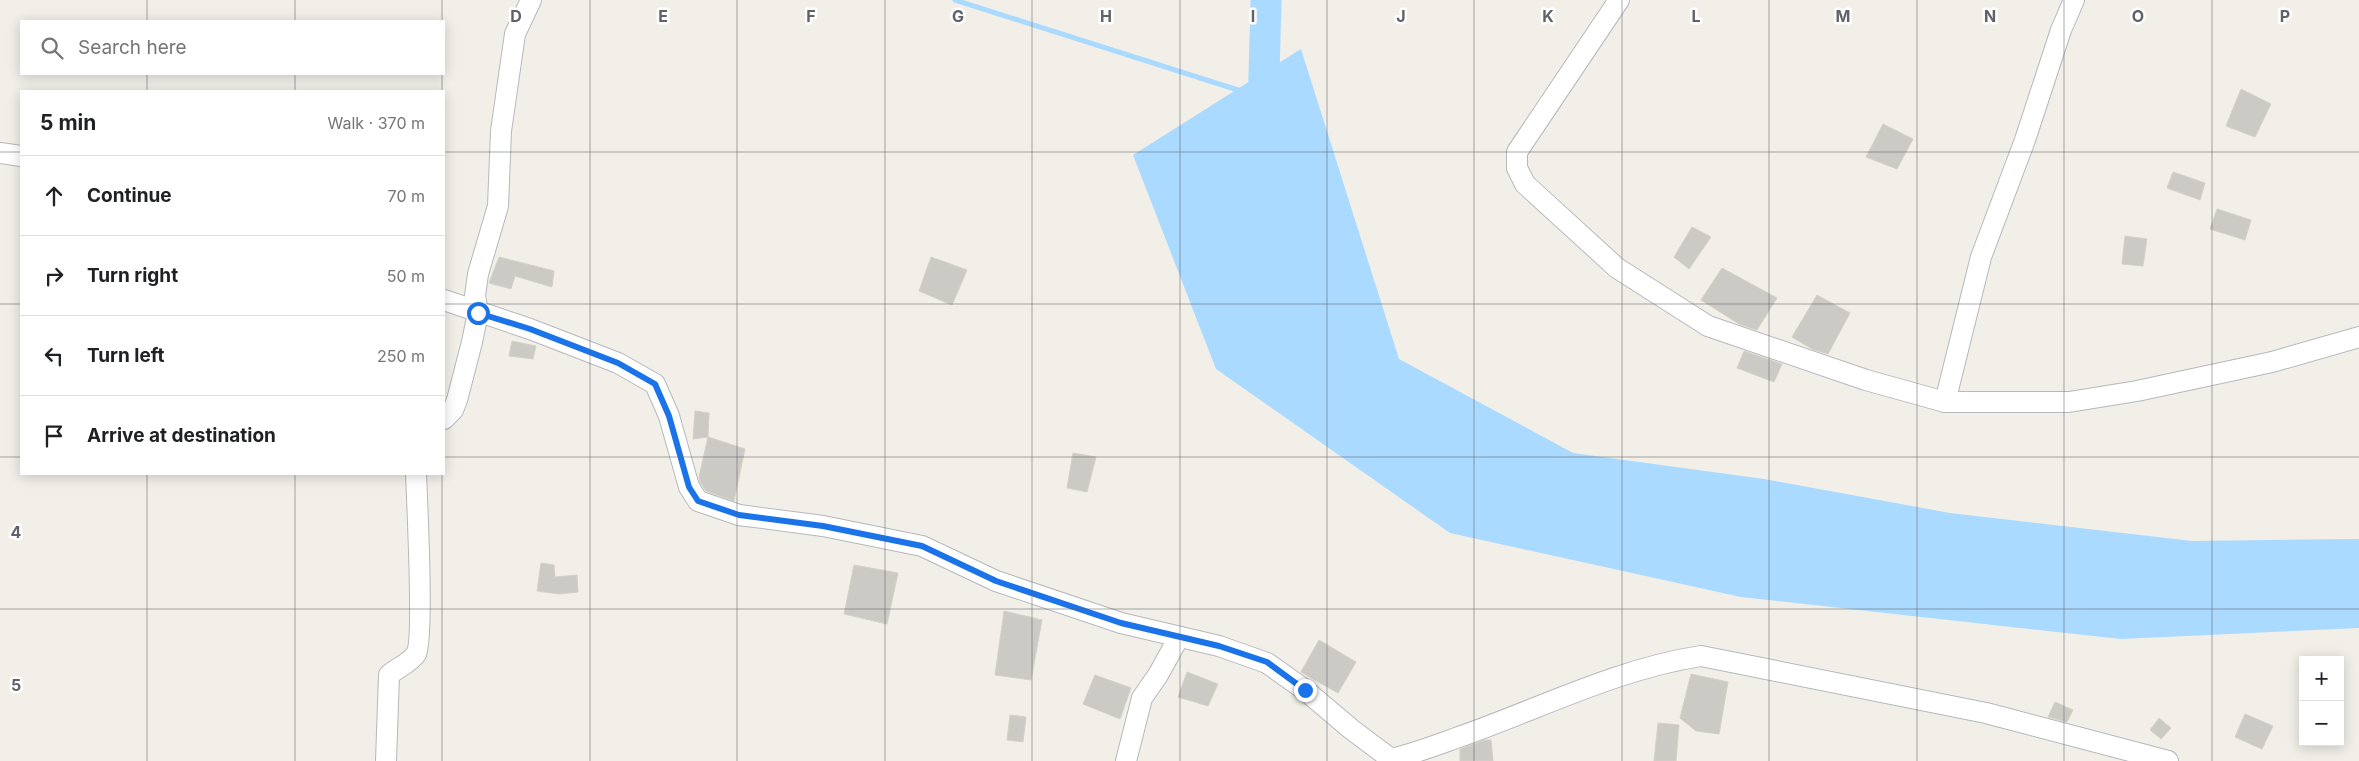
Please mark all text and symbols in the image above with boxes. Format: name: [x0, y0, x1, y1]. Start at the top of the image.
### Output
text: D: [510, 6, 522, 26]
text: E: [658, 6, 668, 26]
text: F: [806, 6, 816, 26]
text: G: [952, 6, 964, 26]
text: H: [1100, 6, 1112, 26]
text: I: [1251, 6, 1255, 26]
text: J: [1396, 6, 1406, 26]
text: K: [1542, 6, 1554, 26]
text: L: [1691, 6, 1701, 26]
text: M: [1836, 6, 1850, 26]
text: N: [1984, 6, 1996, 26]
text: O: [2132, 6, 2144, 26]
text: P: [2280, 6, 2290, 26]
search box: [20, 20, 445, 75]
icon: search: [38, 34, 66, 62]
text: Search here: [78, 36, 187, 59]
text: 5 min: [40, 110, 96, 135]
text: Walk · 370 m: [328, 113, 425, 133]
icon: ahead: [40, 182, 68, 210]
text: Continue: [87, 184, 172, 207]
text: 70 m: [388, 186, 425, 206]
icon: right: [40, 262, 68, 290]
text: Turn right: [87, 264, 178, 287]
text: 50 m: [387, 266, 425, 286]
route start: [467, 302, 490, 325]
icon: left: [40, 342, 68, 370]
text: Turn left: [87, 344, 165, 367]
text: 250 m: [377, 346, 425, 366]
icon: arrive: [40, 422, 68, 450]
text: Arrive at destination: [87, 424, 276, 447]
text: 4: [11, 522, 22, 542]
map controls: [2299, 656, 2344, 746]
button: +: [2299, 656, 2344, 701]
text: 5: [11, 675, 21, 695]
route end: [1294, 679, 1317, 702]
button: −: [2299, 701, 2344, 746]

